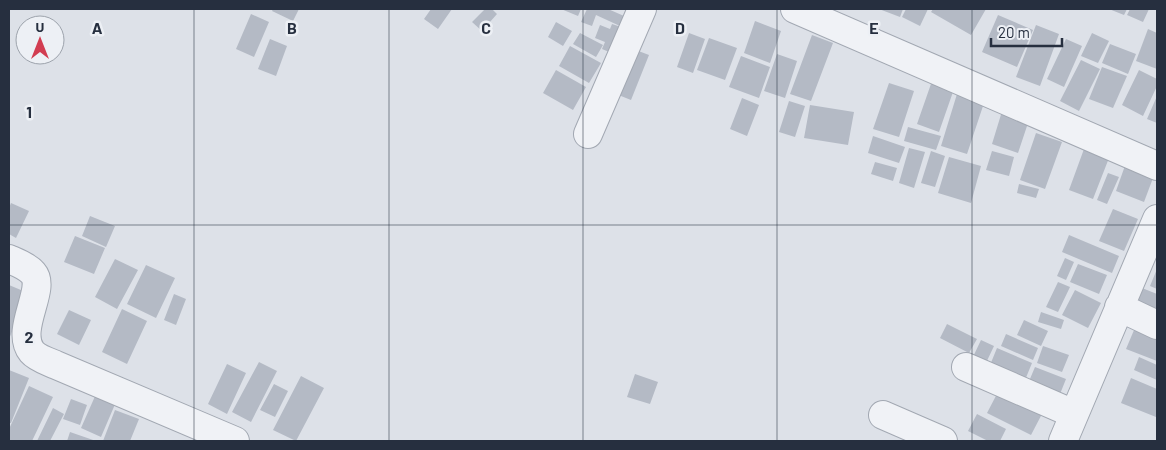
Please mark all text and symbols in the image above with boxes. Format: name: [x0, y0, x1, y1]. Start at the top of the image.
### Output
north arrow: [15, 15, 65, 65]
scale bar: [991, 15, 1062, 47]
text: U: [36, 18, 45, 35]
text: A: [92, 18, 103, 37]
text: B: [287, 18, 297, 37]
text: C: [481, 18, 491, 37]
text: D: [675, 18, 685, 37]
text: E: [869, 18, 879, 37]
text: 20 m: [998, 23, 1030, 41]
text: 1: [26, 102, 32, 121]
text: 2: [25, 327, 34, 346]

